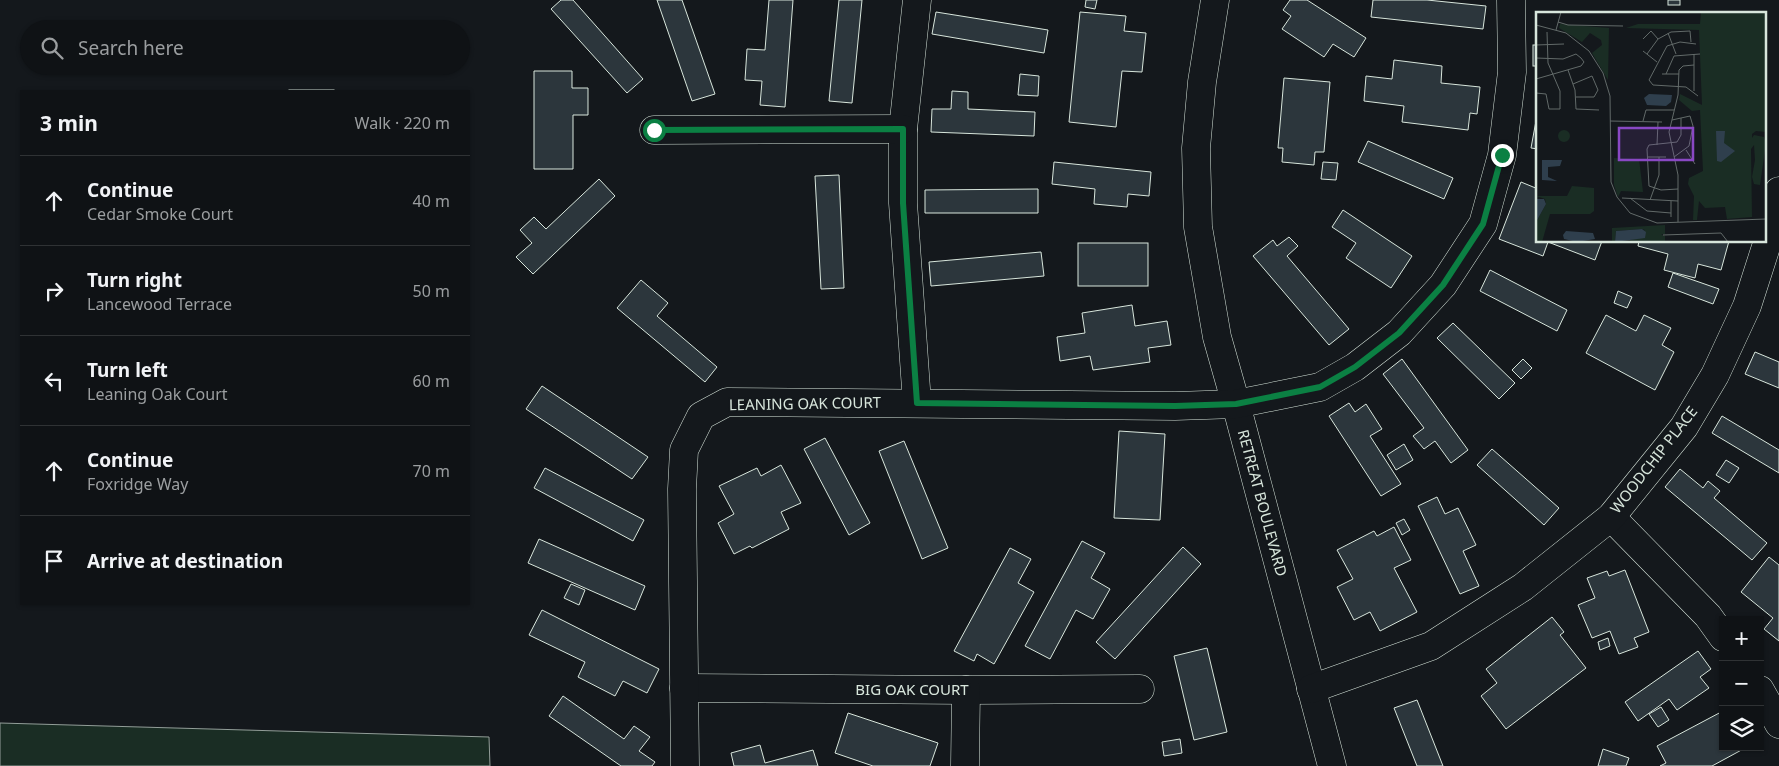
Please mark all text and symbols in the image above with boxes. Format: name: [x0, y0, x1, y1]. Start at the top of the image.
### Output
inset map: [1536, 12, 1766, 242]
search box: [20, 20, 470, 75]
icon: search: [38, 34, 66, 62]
text: Search here: [78, 35, 184, 61]
text: 3 min: [40, 109, 98, 137]
text: Walk · 220 m: [355, 112, 450, 134]
route start: [643, 119, 666, 142]
route end: [1491, 144, 1514, 167]
text: Continue: [87, 177, 173, 203]
icon: ahead: [40, 187, 68, 215]
text: 40 m: [413, 190, 450, 212]
text: Cedar Smoke Court: [87, 203, 233, 225]
text: Turn right: [87, 267, 182, 293]
icon: right: [40, 277, 68, 305]
text: 50 m: [413, 280, 450, 302]
text: Lancewood Terrace: [87, 293, 232, 315]
text: Turn left: [87, 357, 168, 383]
icon: left: [40, 367, 68, 395]
text: 60 m: [413, 370, 450, 392]
text: Leaning Oak Court: [87, 383, 228, 405]
street label: LEANING OAK COURT: [729, 392, 882, 414]
street label: WOODCHIP PLACE: [1605, 402, 1701, 517]
street label: RETREAT BOULEVARD: [1234, 427, 1292, 578]
text: Continue: [87, 447, 173, 473]
icon: ahead: [40, 457, 68, 485]
text: 70 m: [413, 460, 450, 482]
text: Foxridge Way: [87, 473, 188, 495]
icon: arrive: [40, 547, 68, 575]
text: Arrive at destination: [87, 548, 283, 574]
map controls: [1719, 616, 1764, 751]
button: +: [1719, 616, 1764, 661]
button: −: [1719, 661, 1764, 706]
street label: BIG OAK COURT: [855, 679, 969, 699]
button: layers: [1719, 706, 1764, 751]

